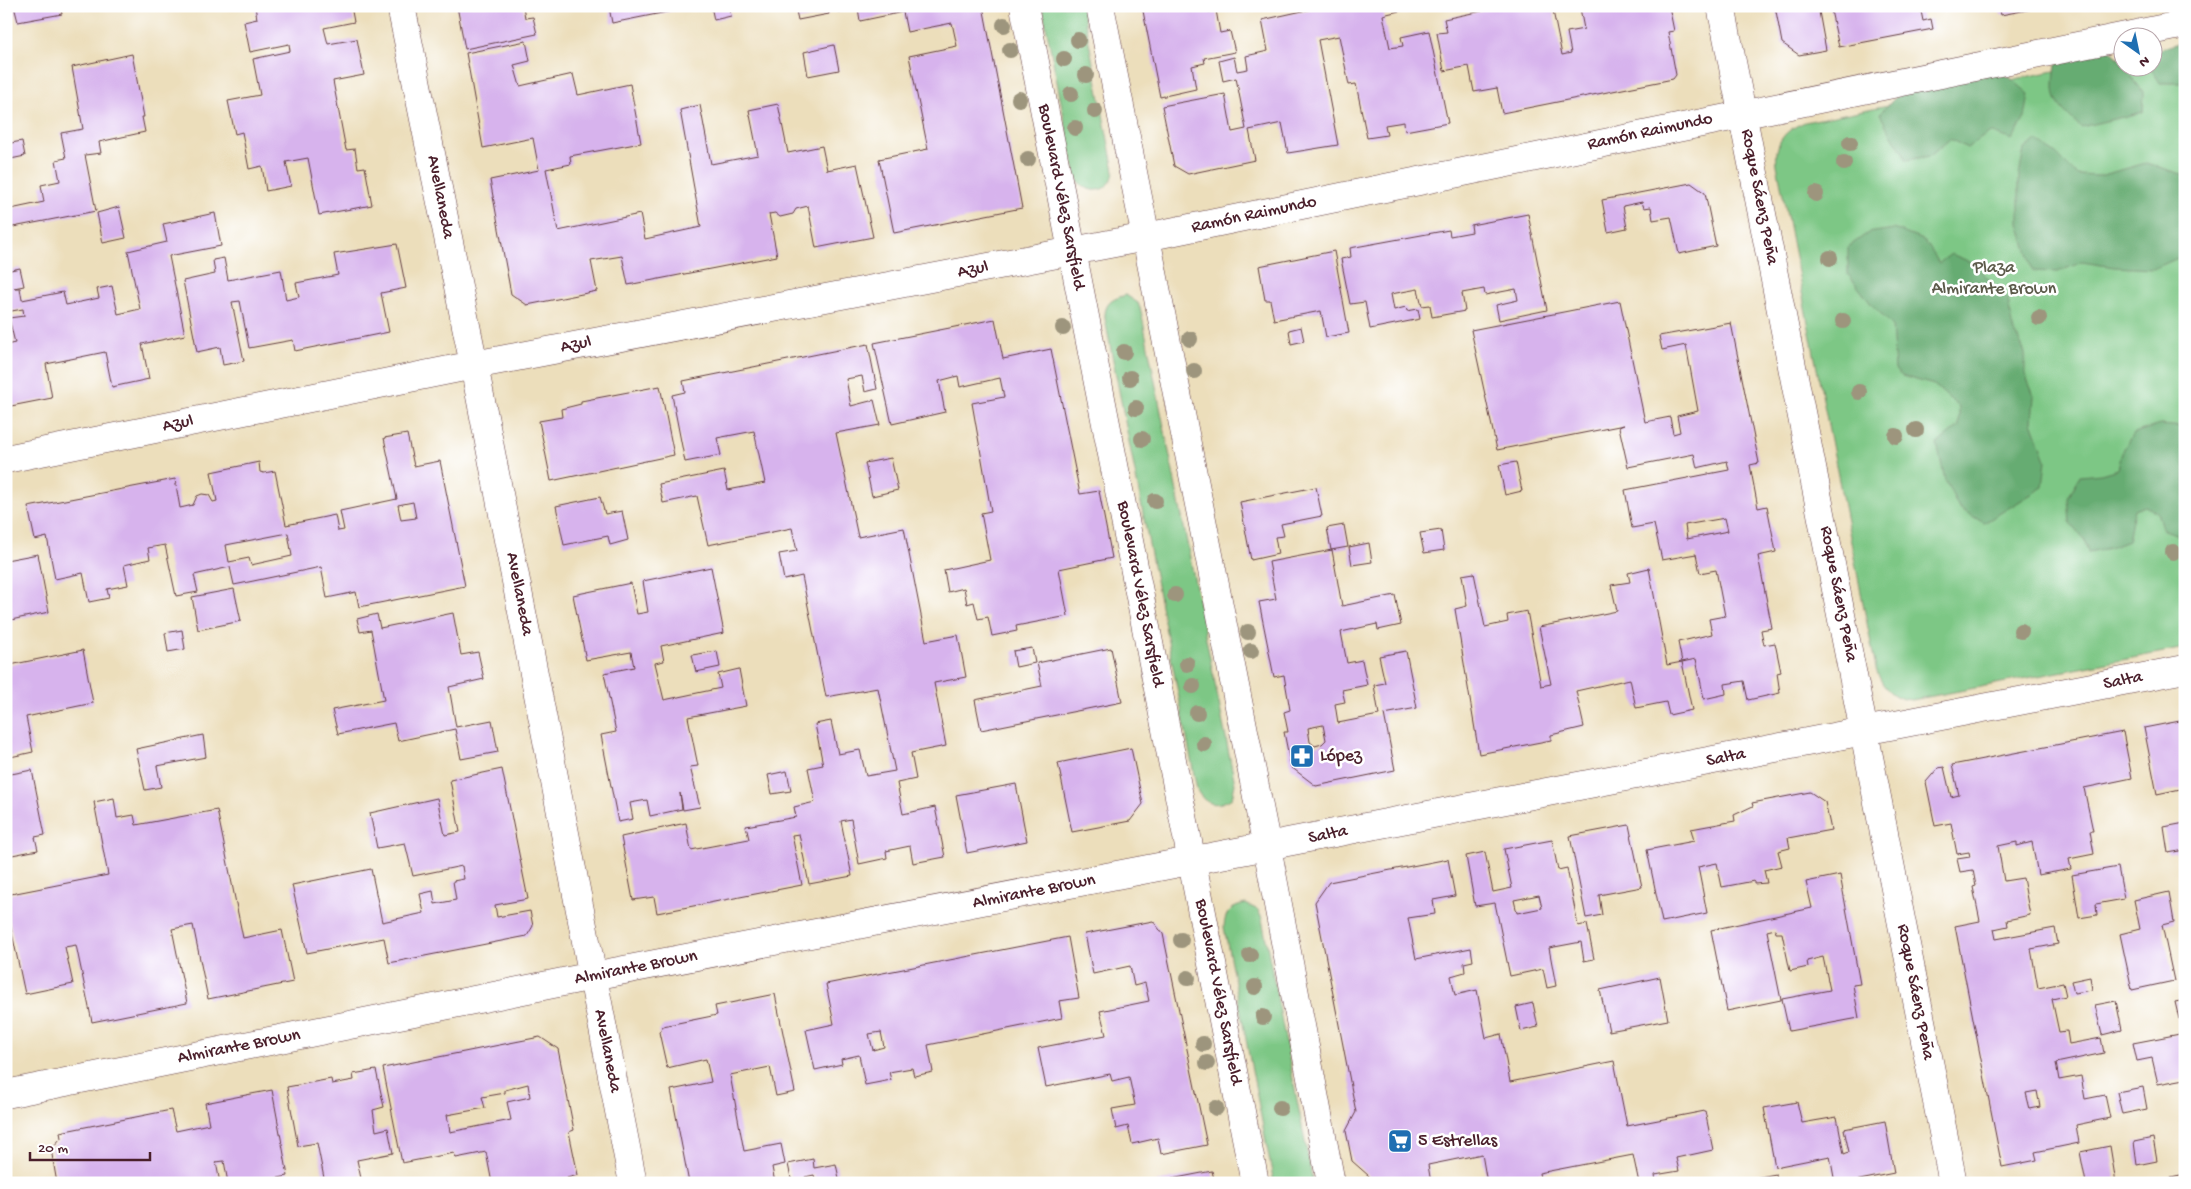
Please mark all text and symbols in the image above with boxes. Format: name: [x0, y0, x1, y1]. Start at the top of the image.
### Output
north arrow: [2114, 28, 2164, 78]
text: N: [2135, 51, 2152, 70]
street label: Boulevard Vélez Sarsfield: [1033, 101, 1090, 293]
street label: Ramón Raimundo: [1586, 108, 1714, 156]
street label: Roque Sáenz Peña: [1736, 127, 1783, 268]
street label: Avellaneda: [422, 154, 459, 241]
street label: Ramón Raimundo: [1190, 191, 1318, 239]
street label: Azul: [956, 257, 990, 283]
park label: Plaza Almirante Brown: [1932, 258, 2057, 300]
street label: Azul: [559, 332, 593, 358]
street label: Azul: [161, 411, 195, 437]
street label: Boulevard Vélez Sarsfield: [1112, 498, 1169, 690]
street label: Roque Sáenz Peña: [1815, 524, 1862, 665]
street label: Avellaneda: [501, 551, 538, 638]
street label: Salta: [2102, 667, 2145, 695]
pharmacy icon: López: [1289, 743, 1315, 769]
street label: Salta: [1705, 744, 1748, 772]
place label: López: [1320, 746, 1363, 767]
street label: Salta: [1307, 821, 1350, 849]
street label: Almirante Brown: [971, 870, 1098, 914]
street label: Boulevard Vélez Sarsfield: [1190, 896, 1247, 1088]
street label: Roque Sáenz Peña: [1892, 922, 1939, 1063]
street label: Almirante Brown: [573, 946, 700, 990]
street label: Avellaneda: [589, 1008, 626, 1095]
street label: Almirante Brown: [176, 1025, 303, 1069]
supermarket icon: 5 Estrellas: [1387, 1128, 1413, 1154]
scale bar: [30, 1129, 150, 1161]
place label: 5 Estrellas: [1418, 1131, 1499, 1152]
text: 20 m: [38, 1140, 68, 1158]

